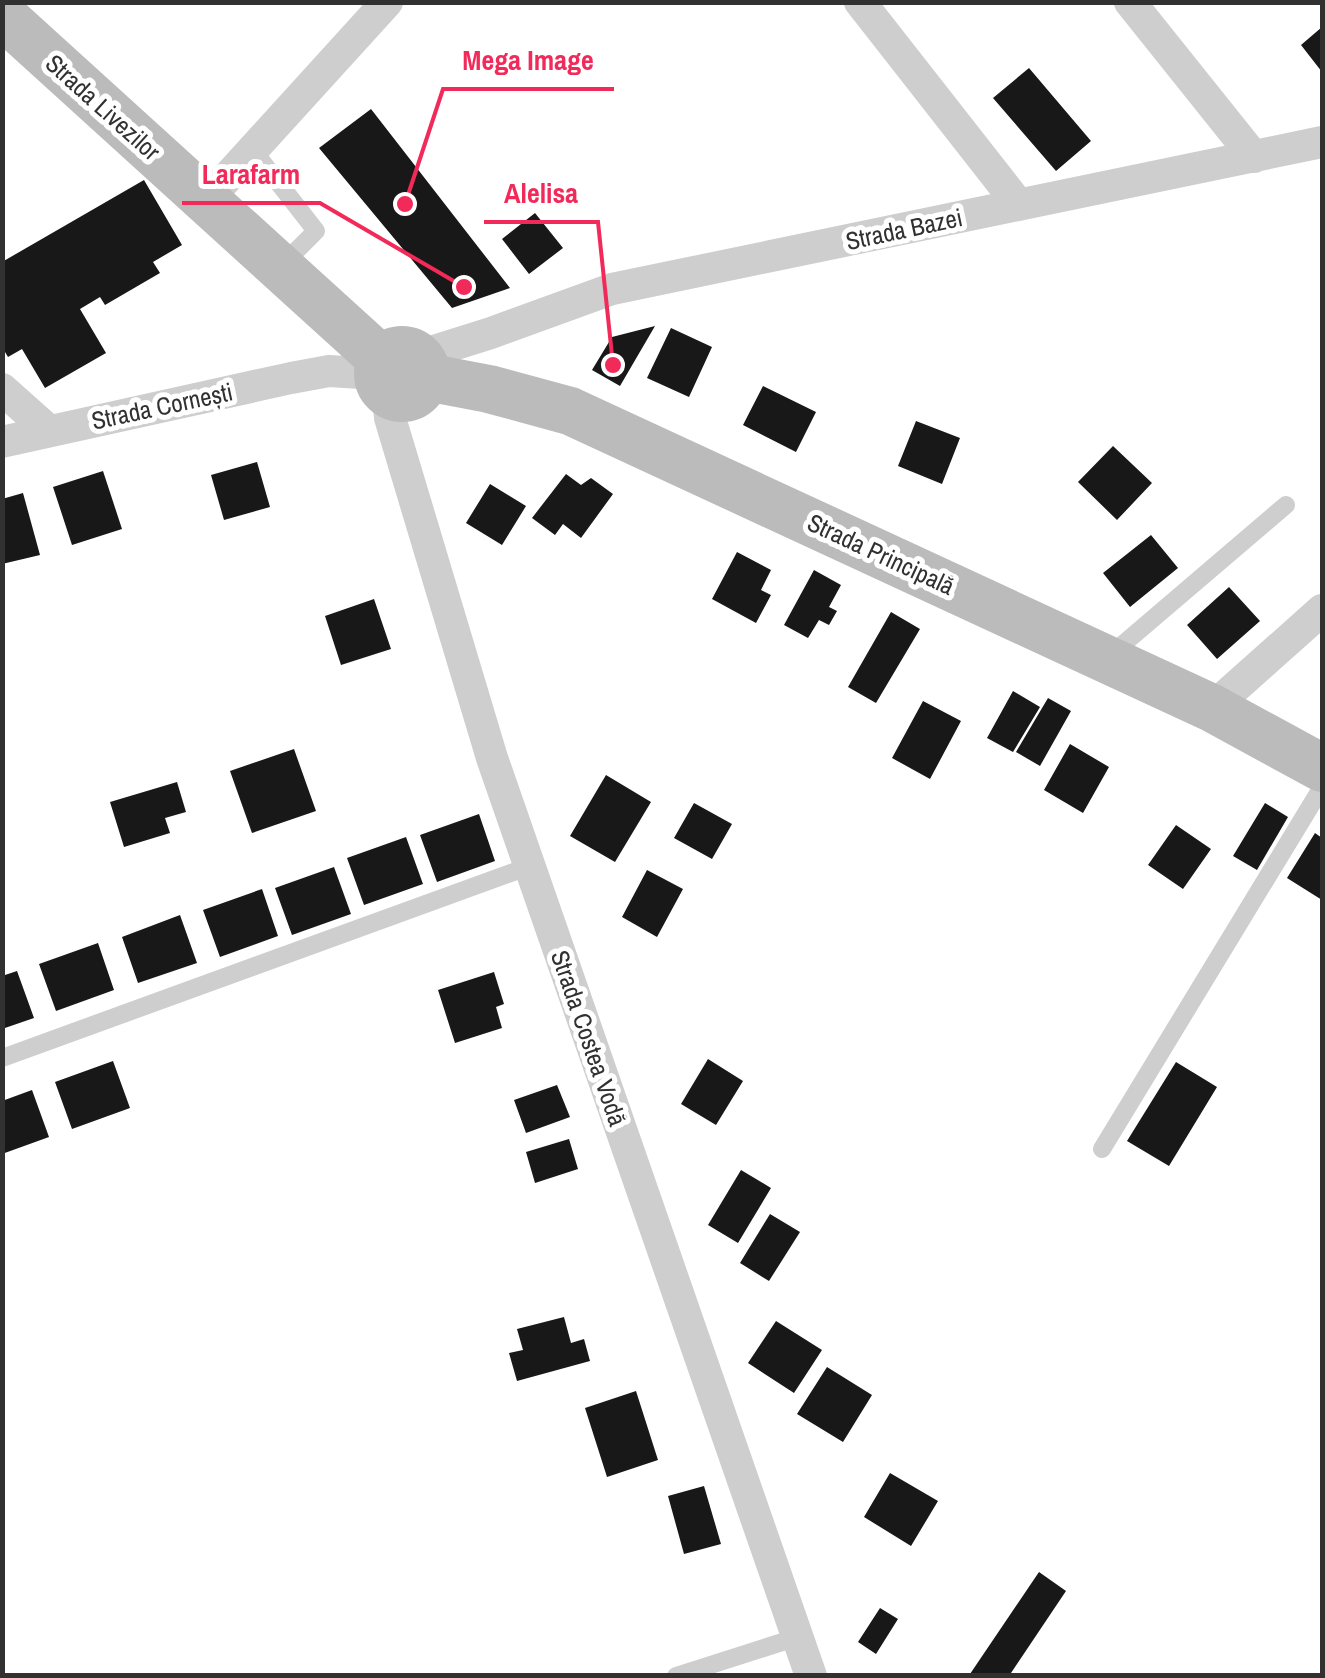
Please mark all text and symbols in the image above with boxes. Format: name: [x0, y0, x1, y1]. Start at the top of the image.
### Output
callout: Mega Image: [443, 31, 614, 89]
text: Mega Image: [462, 41, 594, 79]
street label: Strada Livezilor: [38, 46, 168, 168]
callout: Larafarm: [182, 145, 320, 203]
text: Larafarm: [202, 155, 300, 193]
callout: Alelisa: [484, 164, 598, 222]
text: Alelisa: [504, 174, 578, 212]
street label: Strada Bazei: [842, 200, 966, 258]
street label: Strada Cornești: [88, 374, 236, 438]
street label: Strada Principală: [802, 505, 961, 603]
street label: Strada Costea Vodă: [543, 946, 635, 1131]

